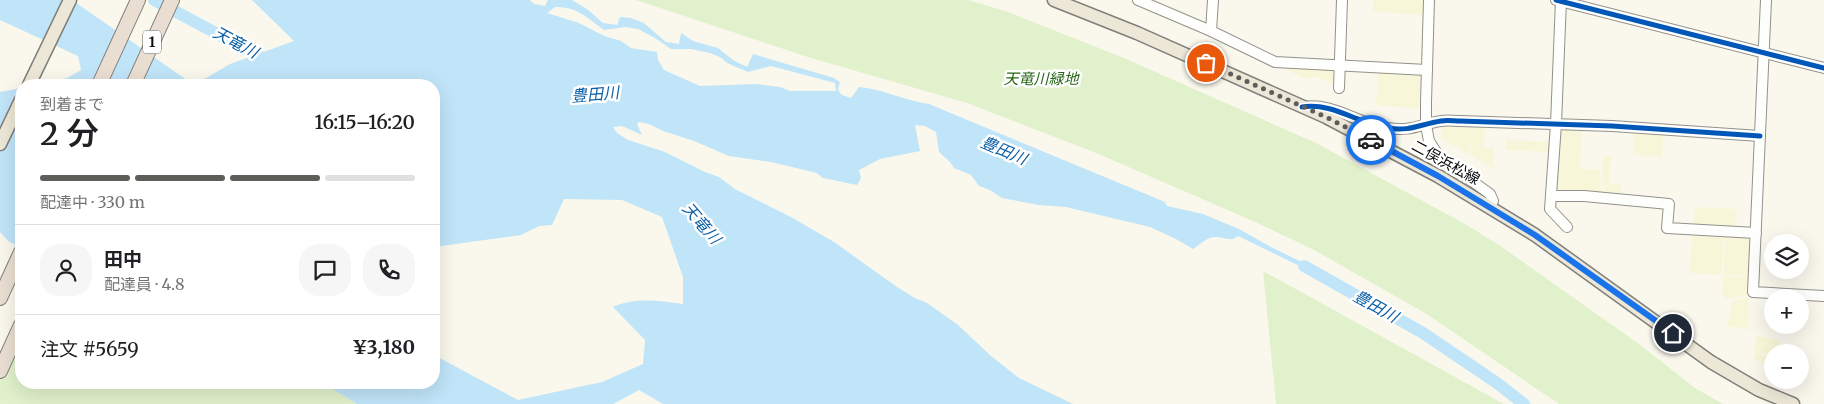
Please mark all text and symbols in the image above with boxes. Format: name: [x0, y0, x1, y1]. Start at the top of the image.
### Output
water label: 天竜川: [210, 22, 264, 63]
road number: 1: [143, 31, 161, 54]
pin: [1185, 42, 1227, 84]
icon: bag: [1192, 49, 1220, 77]
park label: 天竜川緑地: [1003, 69, 1080, 88]
water label: 豊田川: [570, 82, 622, 106]
text: 到着まで: [40, 94, 104, 114]
text: 16:15–16:20: [314, 110, 415, 134]
text: 2 分: [40, 114, 99, 154]
courier: [1346, 115, 1396, 165]
icon: car: [1357, 126, 1385, 154]
water label: 豊田川: [978, 131, 1032, 169]
street label: 二俣浜松線: [1409, 136, 1483, 188]
text: 配達中 · 330 m: [40, 192, 145, 212]
water label: 天竜川: [679, 198, 727, 249]
map controls: [1764, 234, 1809, 389]
button: layers: [1764, 234, 1809, 279]
button: person: [40, 244, 92, 296]
button: chat: [299, 244, 351, 296]
button: phone: [363, 244, 415, 296]
text: 田中: [104, 247, 142, 271]
text: 配達員 · 4.8: [104, 274, 185, 294]
water label: 豊田川: [1350, 286, 1404, 327]
button: +: [1764, 289, 1809, 334]
pin: [1652, 312, 1694, 354]
icon: home: [1659, 319, 1687, 347]
text: ¥3,180: [352, 335, 415, 359]
text: 注文 #5659: [40, 337, 139, 361]
button: −: [1764, 344, 1809, 389]

